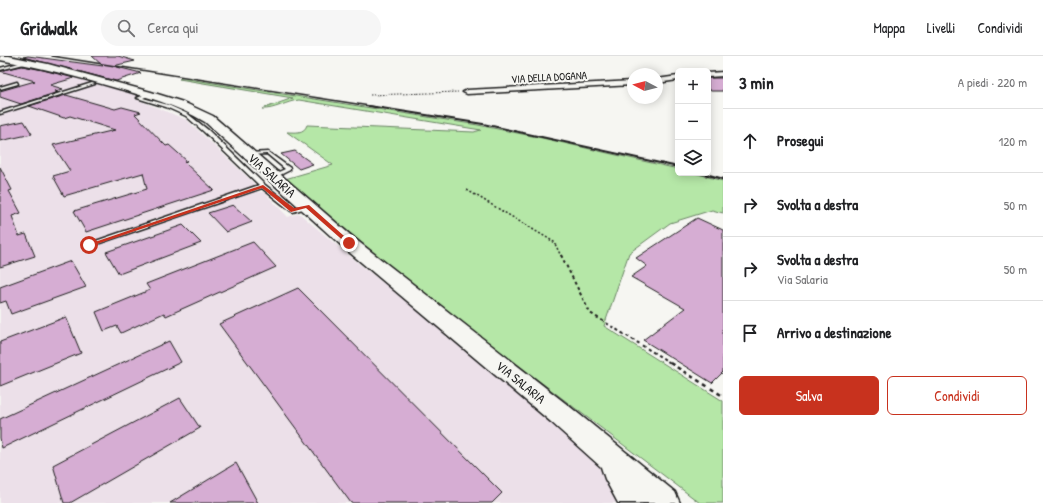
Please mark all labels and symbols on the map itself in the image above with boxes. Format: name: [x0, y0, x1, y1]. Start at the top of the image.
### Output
street label: VIA DELLA DOGANA: [511, 68, 588, 86]
north arrow: [627, 68, 663, 104]
street label: VIA SALARIA: [244, 149, 300, 202]
route end: [340, 234, 358, 252]
route start: [80, 236, 98, 254]
street label: VIA SALARIA: [493, 357, 550, 408]

